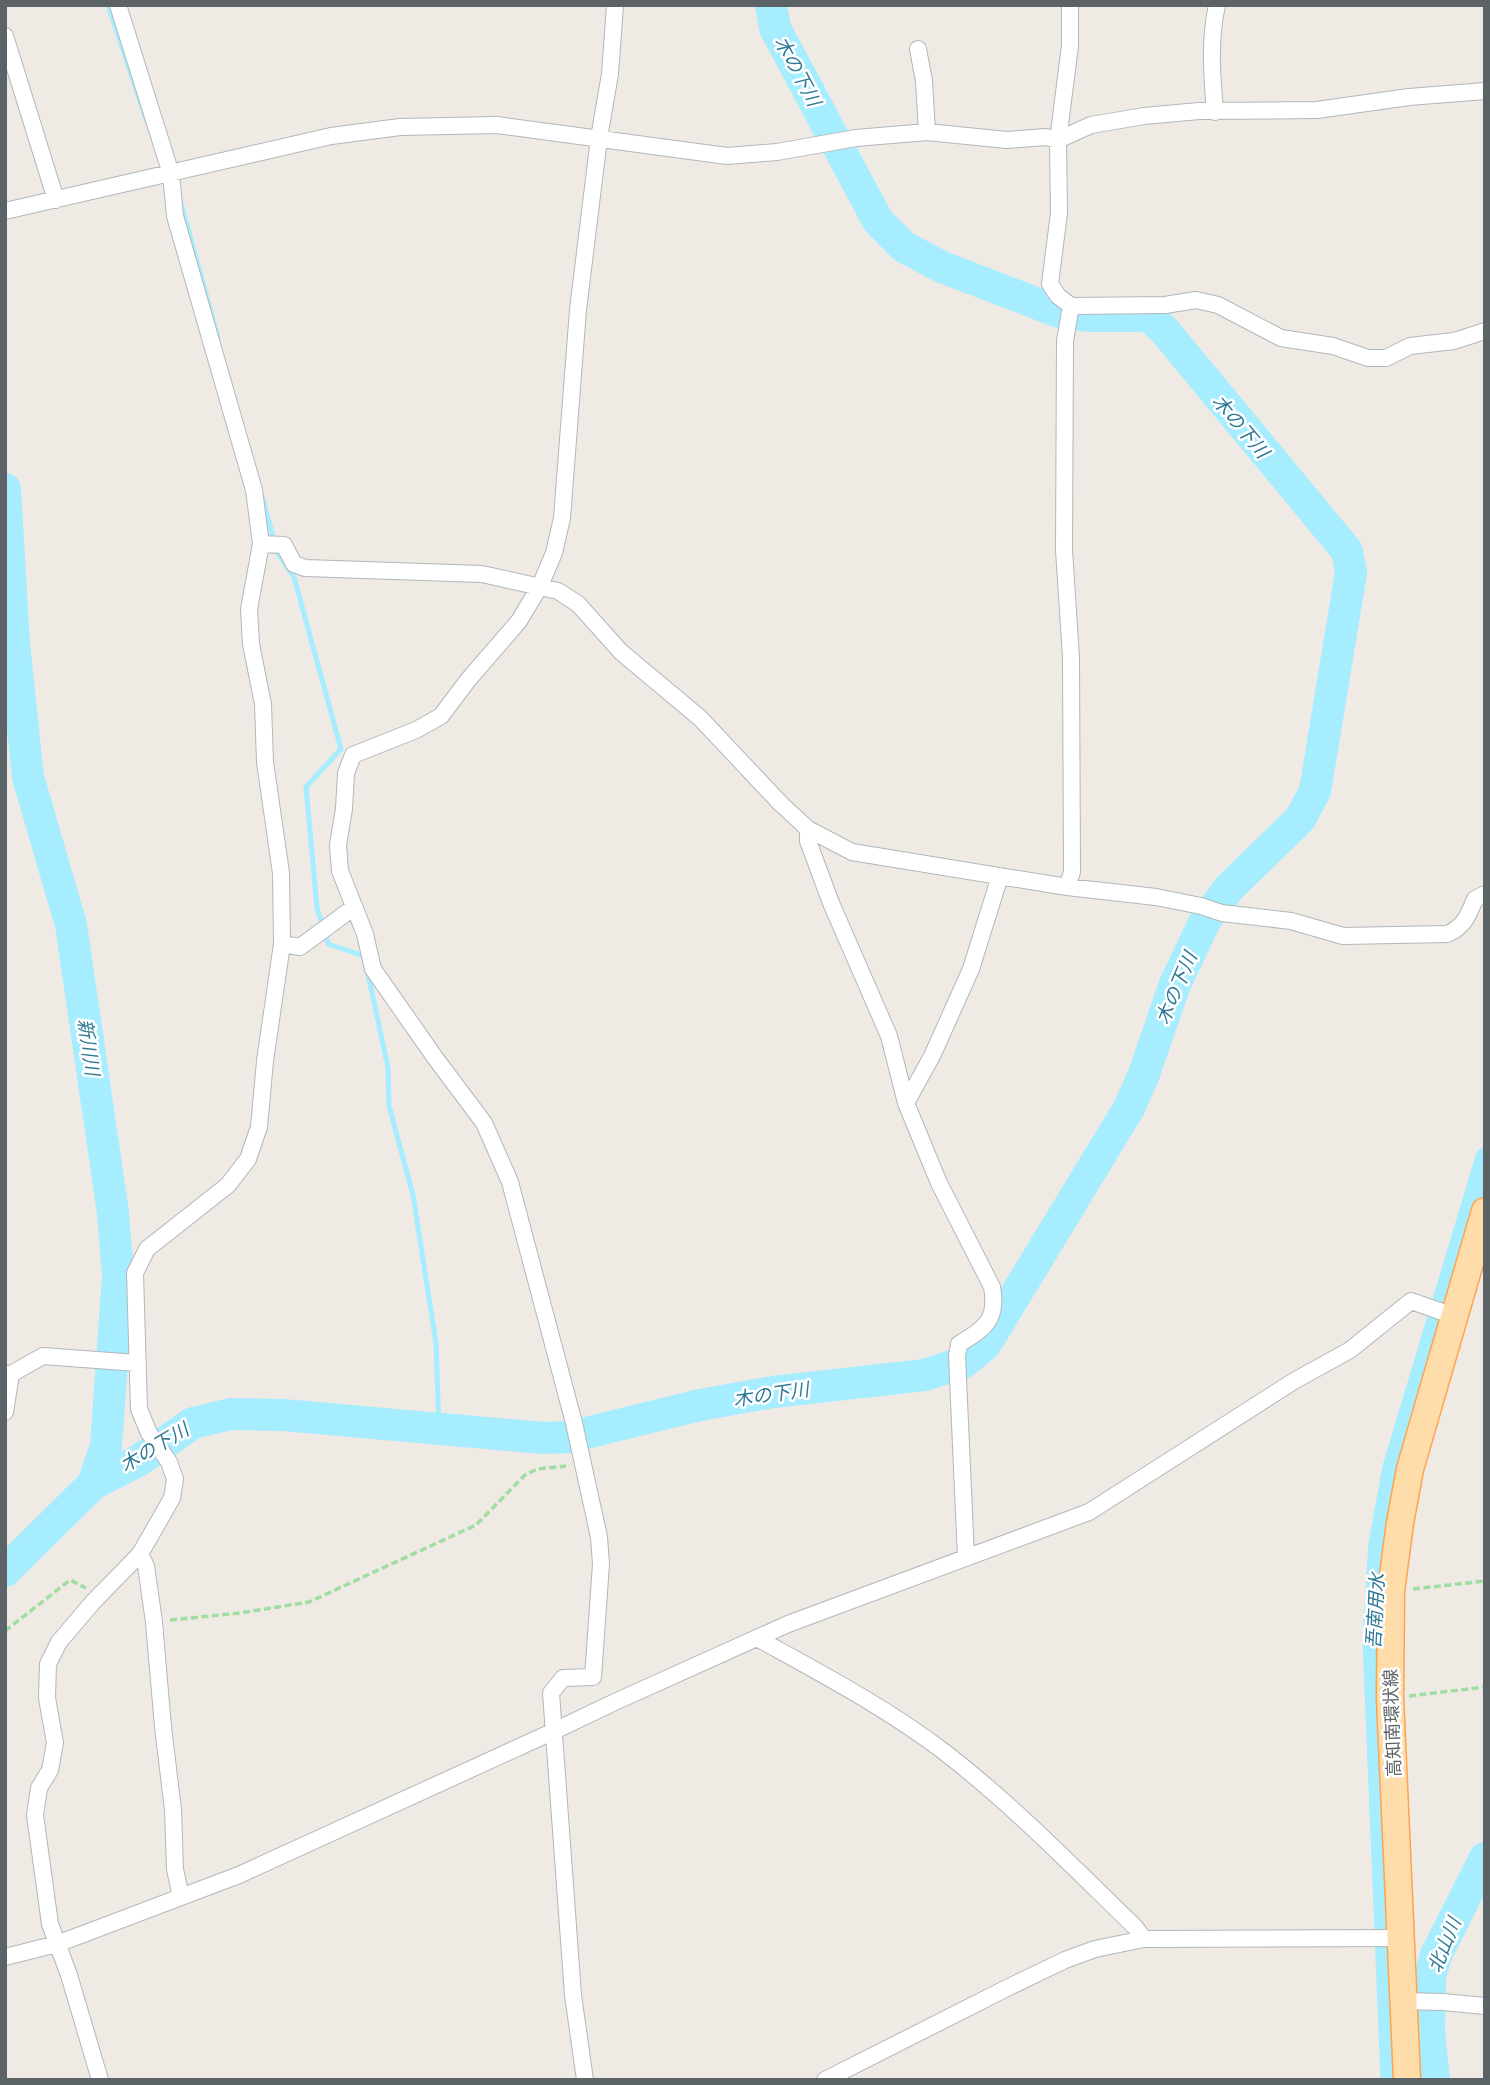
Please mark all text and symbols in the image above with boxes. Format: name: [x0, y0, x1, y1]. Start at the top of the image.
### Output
water label: 木の下川: [770, 32, 826, 111]
water label: 木の下川: [1208, 390, 1275, 464]
water label: 木の下川: [1151, 947, 1202, 1027]
water label: 新川川: [74, 1017, 104, 1079]
water label: 木の下川: [732, 1378, 812, 1410]
water label: 木の下川: [116, 1417, 194, 1476]
water label: 吾南用水: [1362, 1570, 1388, 1650]
street label: 高知南環状線: [1380, 1669, 1404, 1777]
water label: 北山川: [1423, 1913, 1466, 1976]

